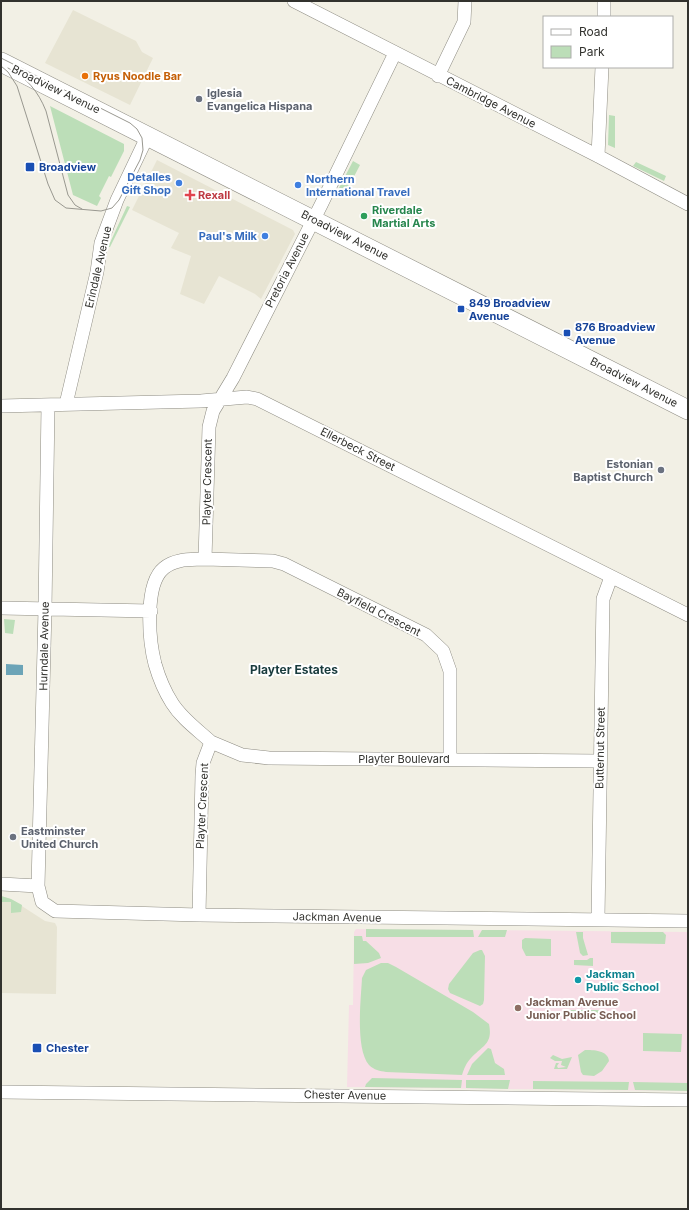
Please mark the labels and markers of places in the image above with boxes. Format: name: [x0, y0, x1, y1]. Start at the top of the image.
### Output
place label: Ryus Noodle Bar: [93, 69, 182, 83]
marker: Ryus Noodle Bar: [80, 71, 90, 81]
place label: Iglesia Evangelica Hispana: [207, 86, 312, 113]
marker: Iglesia Evangelica Hispana: [194, 94, 204, 104]
place label: Broadview: [39, 160, 97, 174]
marker: Broadview: [24, 161, 36, 173]
place label: Detalles Gift Shop: [121, 170, 171, 197]
place label: Northern International Travel: [306, 172, 410, 199]
marker: Detalles Gift Shop: [174, 178, 184, 188]
marker: Northern International Travel: [293, 180, 303, 190]
place label: Rexall: [198, 188, 230, 202]
marker: Rexall: [185, 190, 195, 200]
place label: Riverdale Martial Arts: [372, 203, 435, 230]
marker: Riverdale Martial Arts: [359, 211, 369, 221]
place label: Paul's Milk: [199, 229, 258, 243]
marker: Paul's Milk: [260, 231, 270, 241]
place label: 849 Broadview Avenue: [469, 296, 551, 323]
marker: 849 Broadview Avenue: [456, 304, 466, 314]
place label: 876 Broadview Avenue: [575, 320, 656, 347]
marker: 876 Broadview Avenue: [562, 328, 572, 338]
place label: Estonian Baptist Church: [573, 457, 653, 484]
marker: Estonian Baptist Church: [656, 465, 666, 475]
place label: Eastminster United Church: [21, 824, 98, 851]
marker: Eastminster United Church: [8, 832, 18, 842]
place label: Jackman Public School: [586, 967, 659, 994]
marker: Jackman Public School: [573, 975, 583, 985]
place label: Jackman Avenue Junior Public School: [526, 995, 636, 1022]
marker: Jackman Avenue Junior Public School: [513, 1003, 523, 1013]
place label: Chester: [46, 1041, 89, 1055]
marker: Chester: [31, 1042, 43, 1054]

